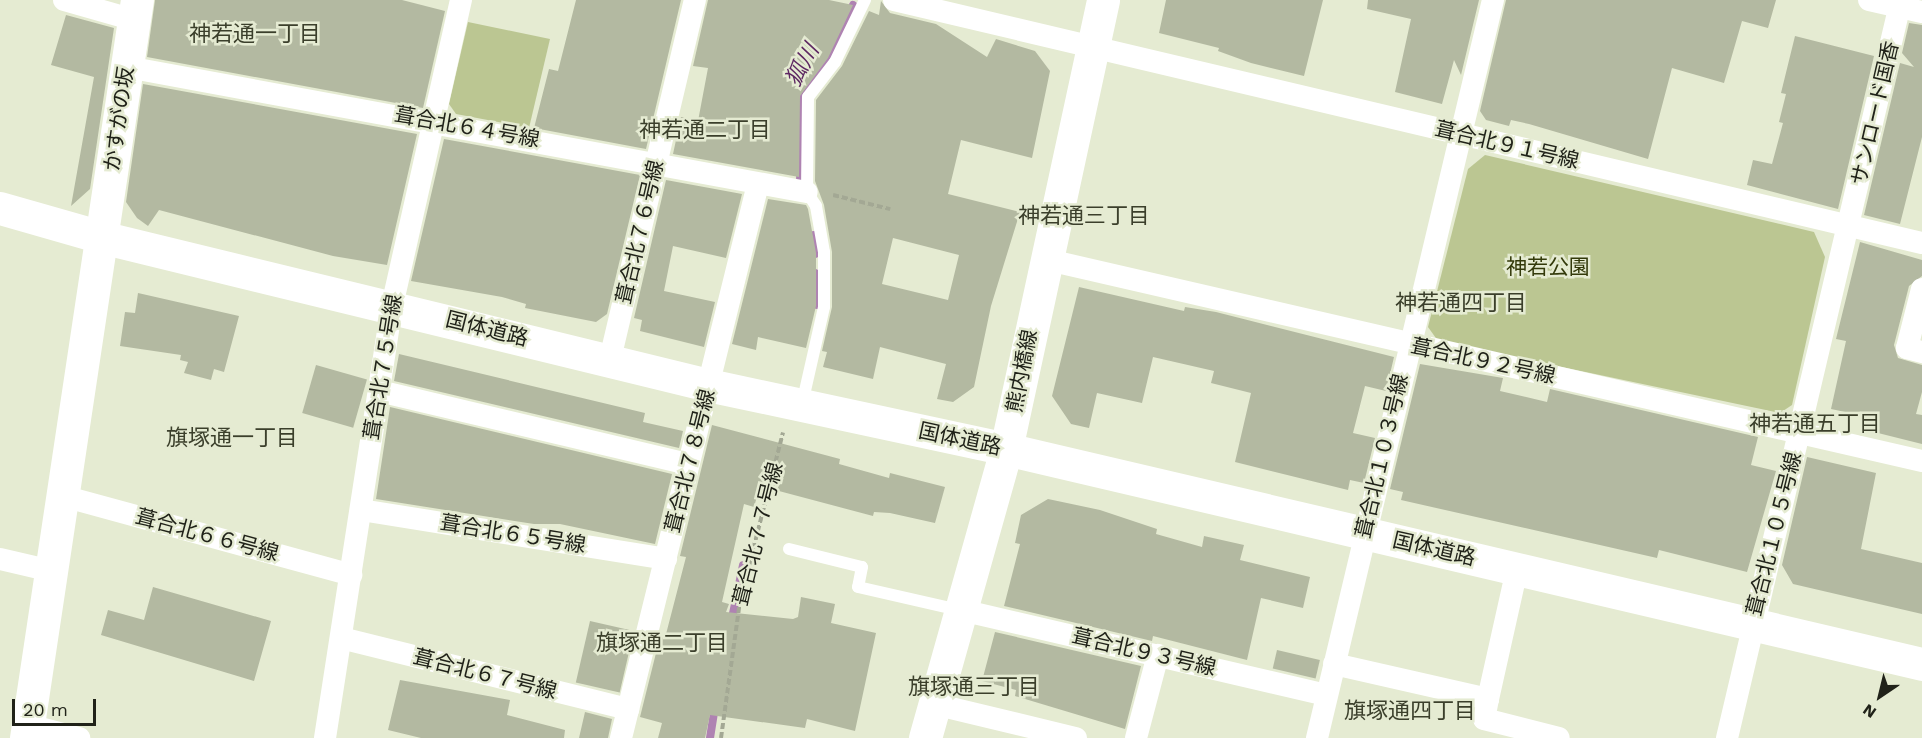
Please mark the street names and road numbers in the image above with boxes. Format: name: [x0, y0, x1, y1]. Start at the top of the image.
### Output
street label: サンロード国香: [1846, 39, 1904, 187]
street label: かすがの坂: [99, 65, 139, 173]
street label: 葺合北６４号線: [392, 102, 542, 152]
street label: 葺合北９１号線: [1433, 116, 1581, 174]
street label: 葺合北７６号線: [611, 158, 669, 306]
street label: 葺合北７５号線: [359, 292, 407, 442]
street label: 国体道路: [443, 307, 531, 351]
street label: 熊内橋線: [1002, 327, 1042, 415]
street label: 葺合北９２号線: [1408, 333, 1558, 389]
street label: 葺合北１０３号線: [1351, 371, 1413, 541]
street label: 葺合北７８号線: [660, 387, 720, 535]
street label: 国体道路: [916, 418, 1004, 460]
street label: 葺合北１０５号線: [1741, 449, 1807, 619]
street label: 葺合北７７号線: [728, 460, 788, 608]
street label: 葺合北６６号線: [133, 504, 281, 566]
street label: 葺合北６５号線: [438, 510, 588, 558]
street label: 国体道路: [1390, 527, 1478, 571]
street label: 葺合北９３号線: [1070, 623, 1218, 681]
street label: 葺合北６７号線: [411, 644, 559, 704]

